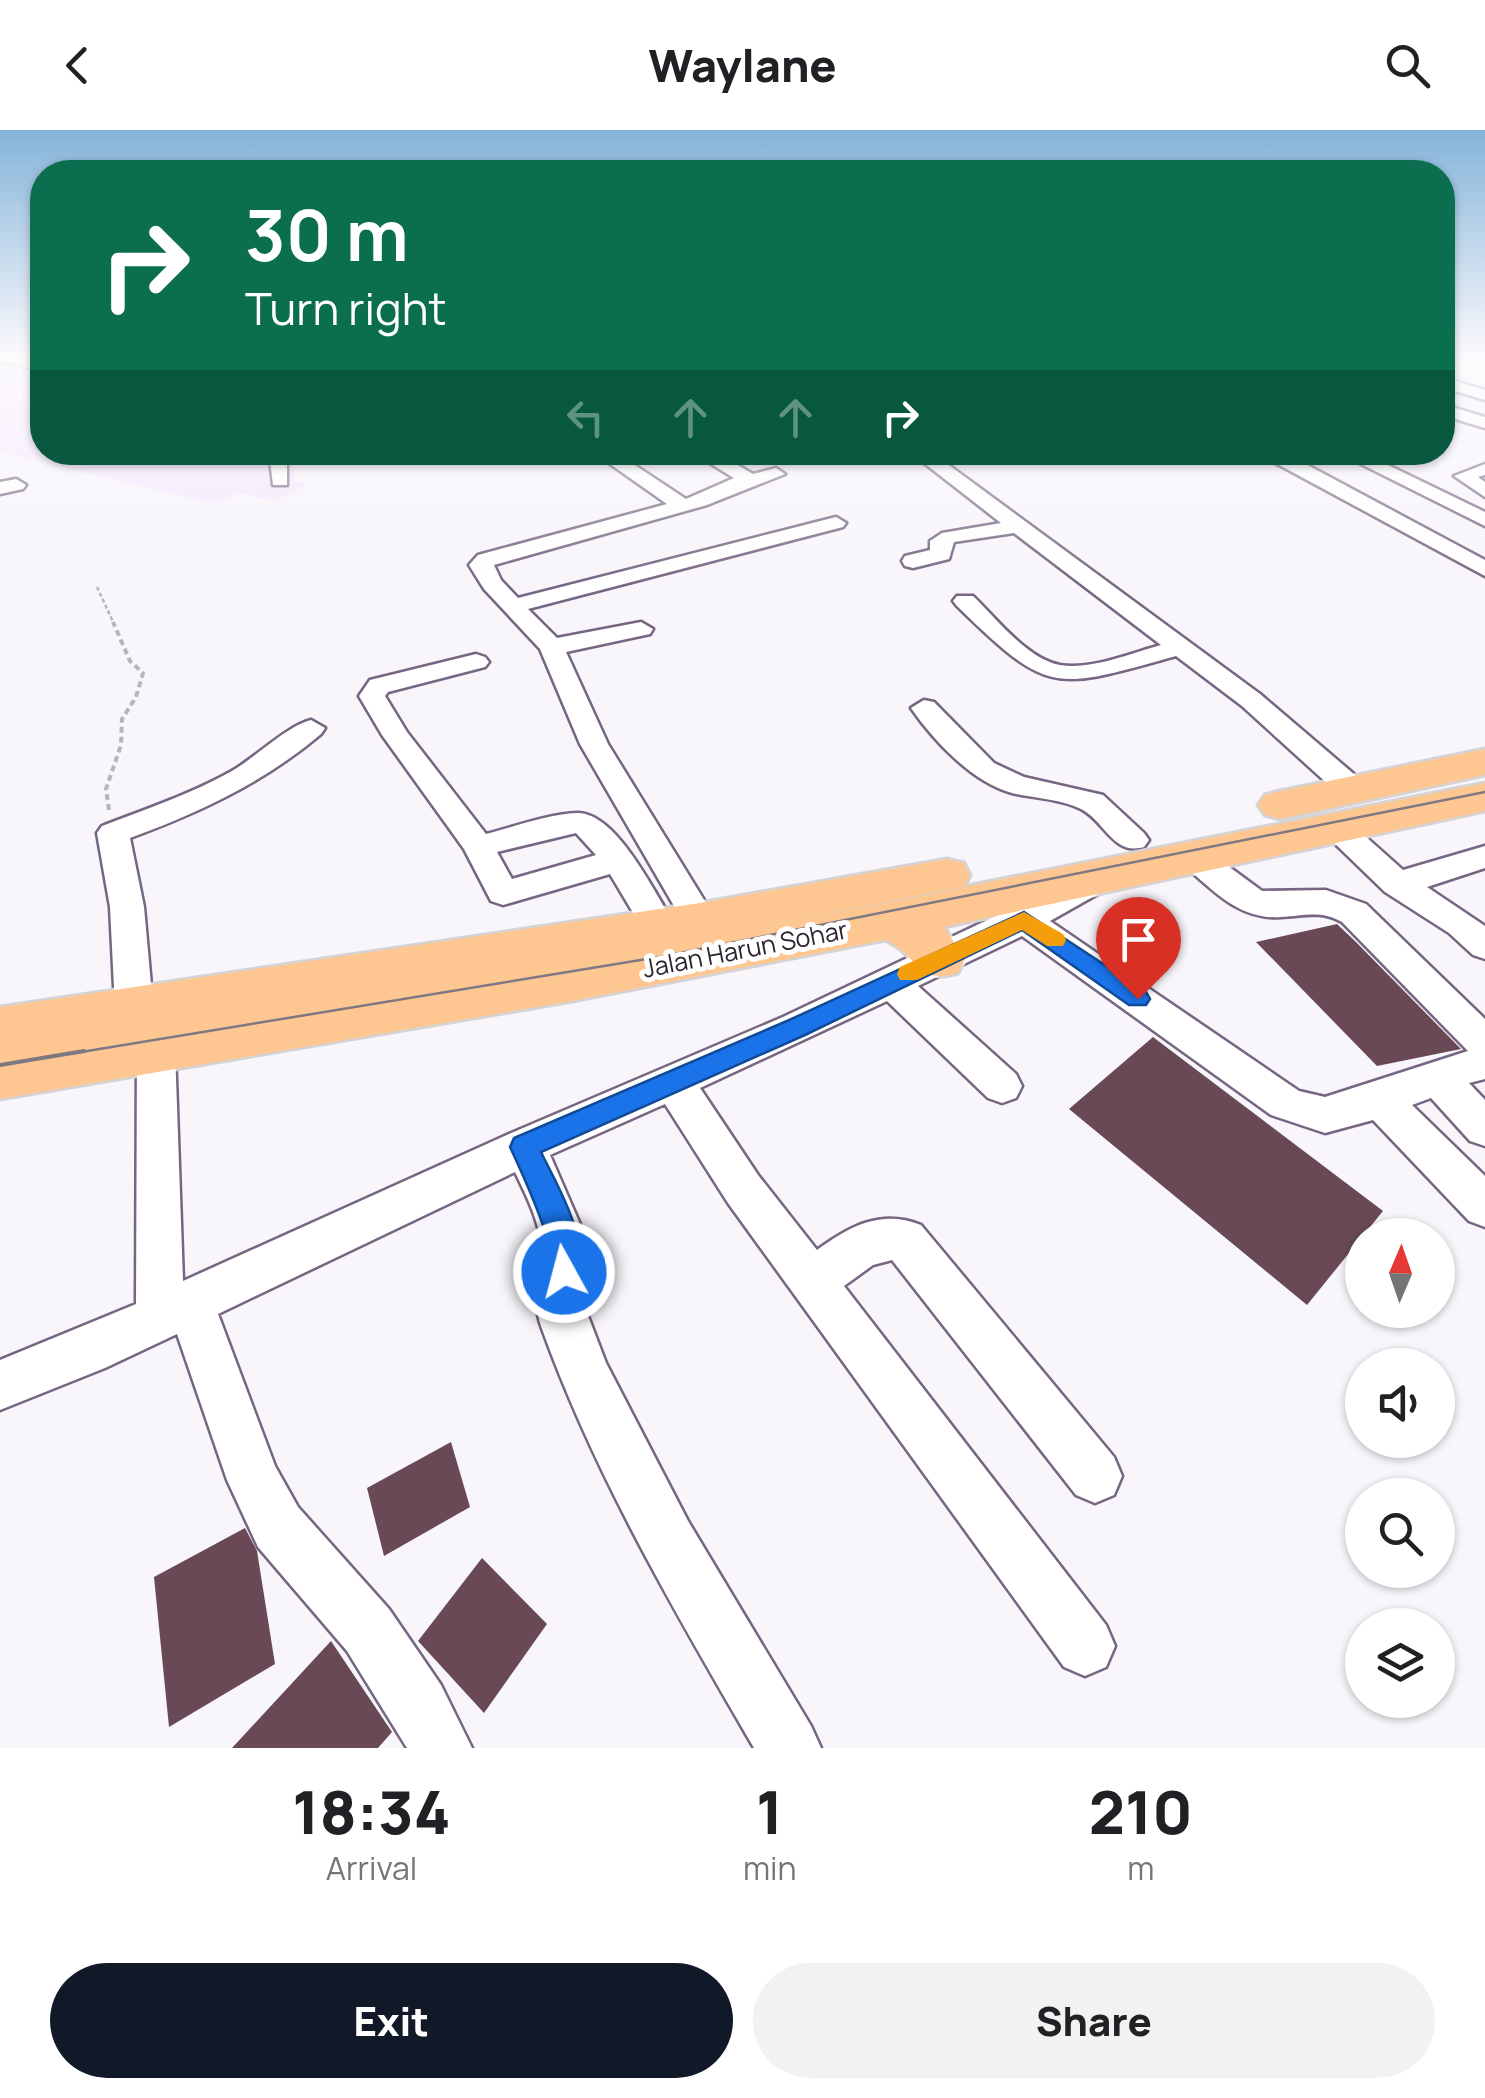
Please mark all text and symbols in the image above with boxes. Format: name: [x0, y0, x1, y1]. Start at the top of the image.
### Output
text: Waylane: [648, 34, 837, 96]
icon: back: [50, 38, 105, 93]
icon: search: [1380, 38, 1435, 93]
text: 30 m: [245, 186, 409, 282]
icon: right: [80, 200, 210, 330]
text: Turn right: [245, 277, 446, 339]
icon: left: [558, 390, 613, 445]
icon: ahead: [663, 390, 718, 445]
icon: ahead: [768, 390, 823, 445]
icon: right: [873, 390, 928, 445]
pin: [1096, 897, 1181, 1000]
street label: Jalan Harun Sohar: [640, 912, 850, 986]
icon: arrive: [1111, 912, 1166, 967]
north arrow: [1345, 1218, 1455, 1328]
map controls: [1345, 1218, 1455, 1718]
position arrow: [512, 1220, 616, 1324]
button: sound: [1345, 1348, 1455, 1458]
button: search: [1345, 1478, 1455, 1588]
button: layers: [1345, 1608, 1455, 1718]
text: 18:34: [292, 1770, 451, 1852]
text: 1: [756, 1770, 783, 1852]
text: 210: [1089, 1770, 1193, 1852]
text: Arrival: [326, 1846, 417, 1890]
text: min: [743, 1846, 797, 1890]
text: m: [1127, 1846, 1154, 1890]
button: Exit: [50, 1963, 733, 2078]
button: Share: [753, 1963, 1435, 2078]

